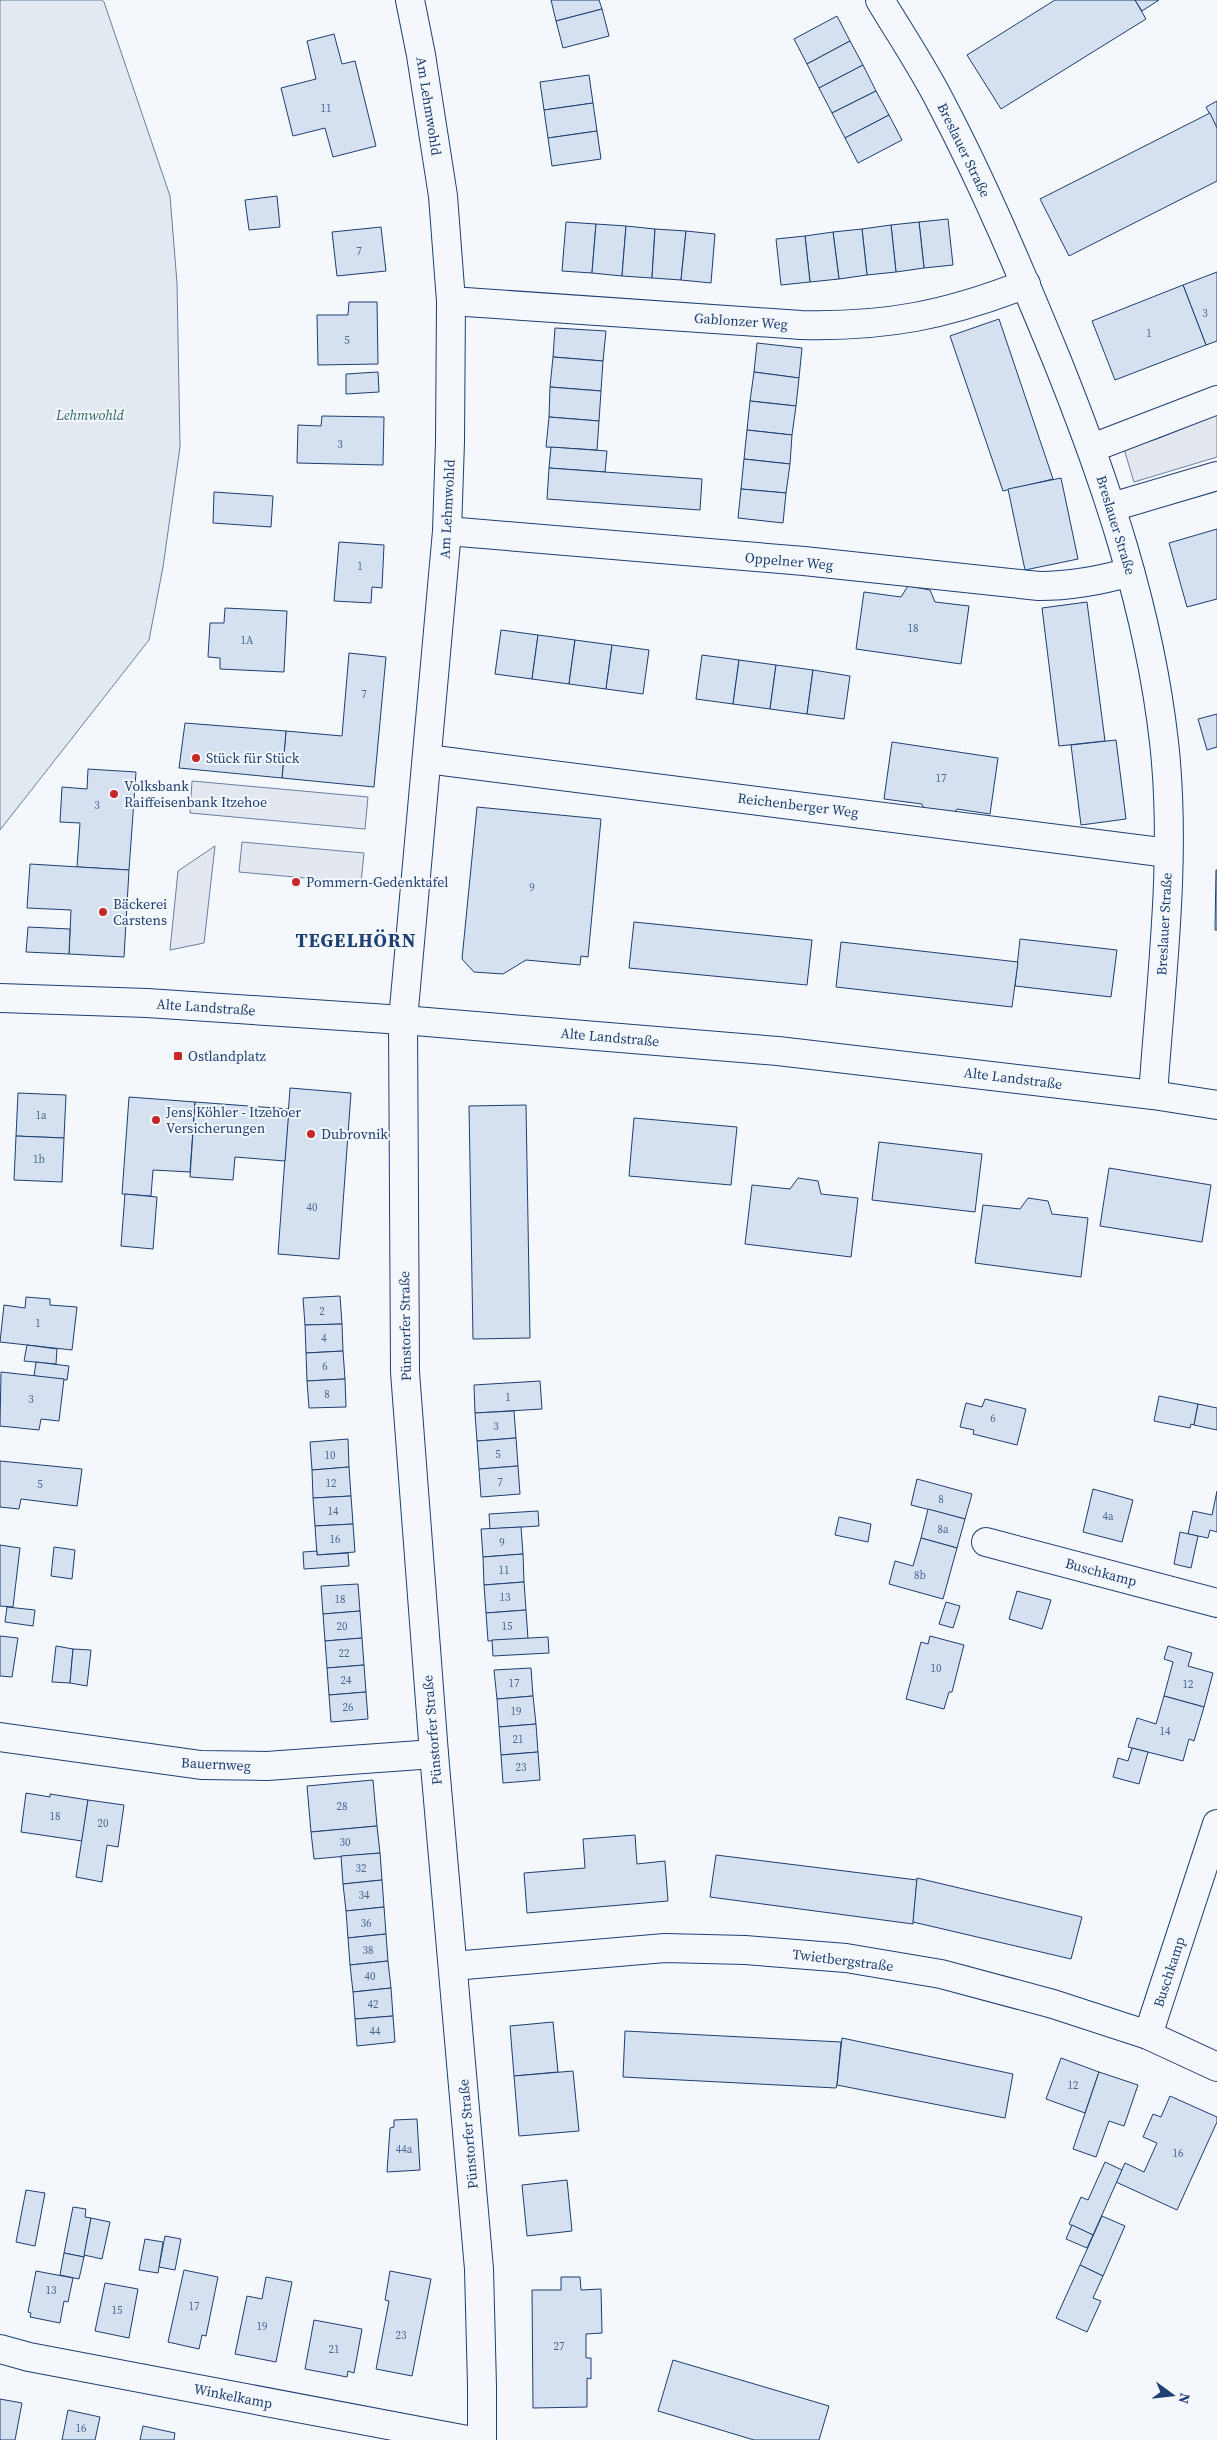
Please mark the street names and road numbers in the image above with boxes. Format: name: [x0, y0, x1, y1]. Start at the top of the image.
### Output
street label: Am Lehmwohld: [411, 55, 447, 157]
street label: Breslauer Straße: [932, 99, 996, 201]
street label: Gablonzer Weg: [693, 308, 789, 334]
street label: Am Lehmwohld: [434, 459, 460, 559]
street label: Breslauer Straße: [1091, 473, 1141, 577]
street label: Oppelner Weg: [744, 547, 834, 575]
street label: Reichenberger Weg: [736, 788, 860, 822]
street label: Breslauer Straße: [1151, 872, 1177, 976]
street label: Alte Landstraße: [156, 994, 256, 1020]
street label: Alte Landstraße: [560, 1023, 660, 1051]
street label: Alte Landstraße: [963, 1062, 1063, 1094]
street label: Pünstorfer Straße: [394, 1271, 416, 1381]
street label: Buschkamp: [1063, 1553, 1139, 1591]
street label: Pünstorfer Straße: [417, 1674, 447, 1786]
street label: Bauernweg: [181, 1752, 251, 1776]
street label: Buschkamp: [1148, 1934, 1190, 2010]
street label: Twietbergstraße: [791, 1944, 895, 1976]
street label: Pünstorfer Straße: [453, 2078, 483, 2190]
street label: Winkelkamp: [192, 2379, 274, 2413]

